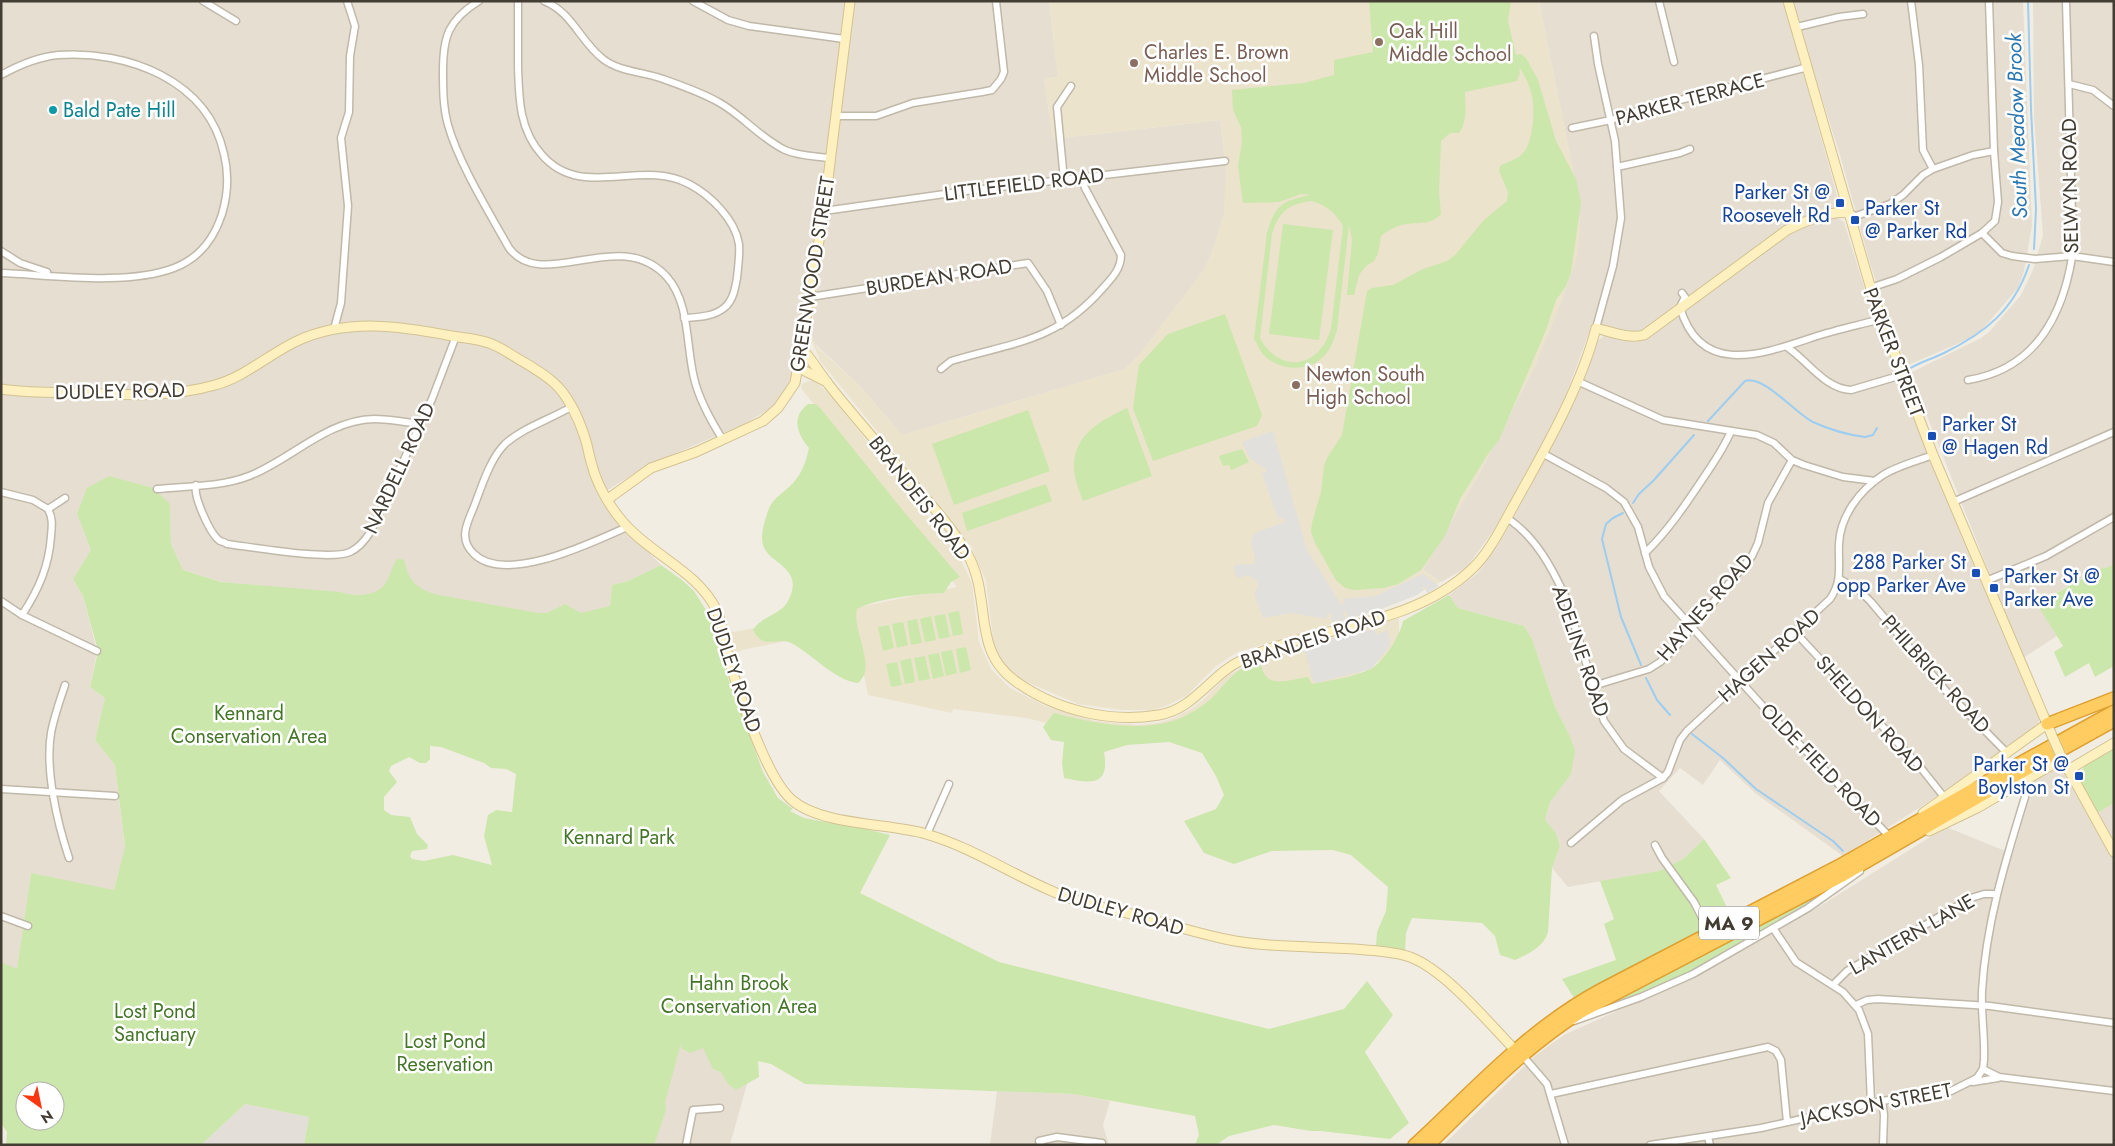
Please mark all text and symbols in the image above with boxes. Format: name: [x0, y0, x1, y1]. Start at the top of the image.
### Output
place label: Oak Hill Middle School: [1389, 17, 1512, 69]
water label: South Meadow Brook: [1999, 32, 2035, 219]
marker: Oak Hill Middle School: [1373, 36, 1385, 48]
place label: Charles E. Brown Middle School: [1144, 38, 1289, 90]
marker: Charles E. Brown Middle School: [1128, 57, 1140, 69]
street label: PARKER TERRACE: [1612, 66, 1768, 133]
place label: Bald Pate Hill: [63, 96, 176, 125]
marker: Bald Pate Hill: [47, 104, 59, 116]
street label: SELWYN ROAD: [2055, 118, 2086, 254]
street label: LITTLEFIELD ROAD: [942, 160, 1106, 209]
street label: GREENWOOD STREET: [783, 174, 842, 374]
place label: Parker St @ Roosevelt Rd: [1722, 178, 1830, 230]
place label: Parker St @ Parker Rd: [1865, 194, 1968, 246]
marker: Parker St @ Roosevelt Rd: [1834, 197, 1846, 209]
marker: Parker St @ Parker Rd: [1849, 214, 1861, 226]
street label: BURDEAN ROAD: [864, 252, 1014, 303]
street label: PARKER STREET: [1856, 283, 1932, 422]
place label: Newton South High School: [1306, 360, 1425, 412]
street label: DUDLEY ROAD: [55, 376, 185, 407]
marker: Newton South High School: [1290, 379, 1302, 391]
street label: NARDELL ROAD: [356, 398, 443, 539]
place label: Parker St @ Hagen Rd: [1942, 410, 2048, 462]
street label: BRANDEIS ROAD: [862, 430, 977, 567]
marker: Parker St @ Hagen Rd: [1926, 430, 1938, 442]
street label: HAYNES ROAD: [1650, 547, 1760, 667]
place label: 288 Parker St opp Parker Ave: [1837, 548, 1966, 600]
place label: Parker St @ Parker Ave: [2004, 562, 2100, 614]
marker: 288 Parker St opp Parker Ave: [1970, 567, 1982, 579]
street label: ADELINE ROAD: [1544, 581, 1617, 721]
marker: Parker St @ Parker Ave: [1988, 582, 2000, 594]
street label: BRANDEIS ROAD: [1237, 602, 1389, 677]
street label: HAGEN ROAD: [1712, 602, 1827, 709]
street label: DUDLEY ROAD: [699, 604, 768, 736]
street label: PHILBRICK ROAD: [1874, 609, 1997, 740]
street label: SHELDON ROAD: [1809, 649, 1930, 780]
street label: OLDE FIELD ROAD: [1754, 697, 1888, 834]
park label: Kennard Conservation Area: [171, 699, 327, 751]
place label: Parker St @ Boylston St: [1973, 750, 2069, 802]
marker: Parker St @ Boylston St: [2073, 770, 2085, 782]
park label: Kennard Park: [563, 823, 675, 852]
street label: DUDLEY ROAD: [1054, 880, 1187, 943]
street label: LANTERN LANE: [1844, 887, 1980, 982]
road number: MA 9: [1699, 906, 1759, 940]
park label: Hahn Brook Conservation Area: [661, 969, 817, 1021]
park label: Lost Pond Sanctuary: [114, 997, 196, 1049]
park label: Lost Pond Reservation: [396, 1027, 494, 1079]
street label: JACKSON STREET: [1795, 1075, 1955, 1134]
north arrow: [15, 1081, 65, 1131]
text: N: [37, 1105, 57, 1128]

